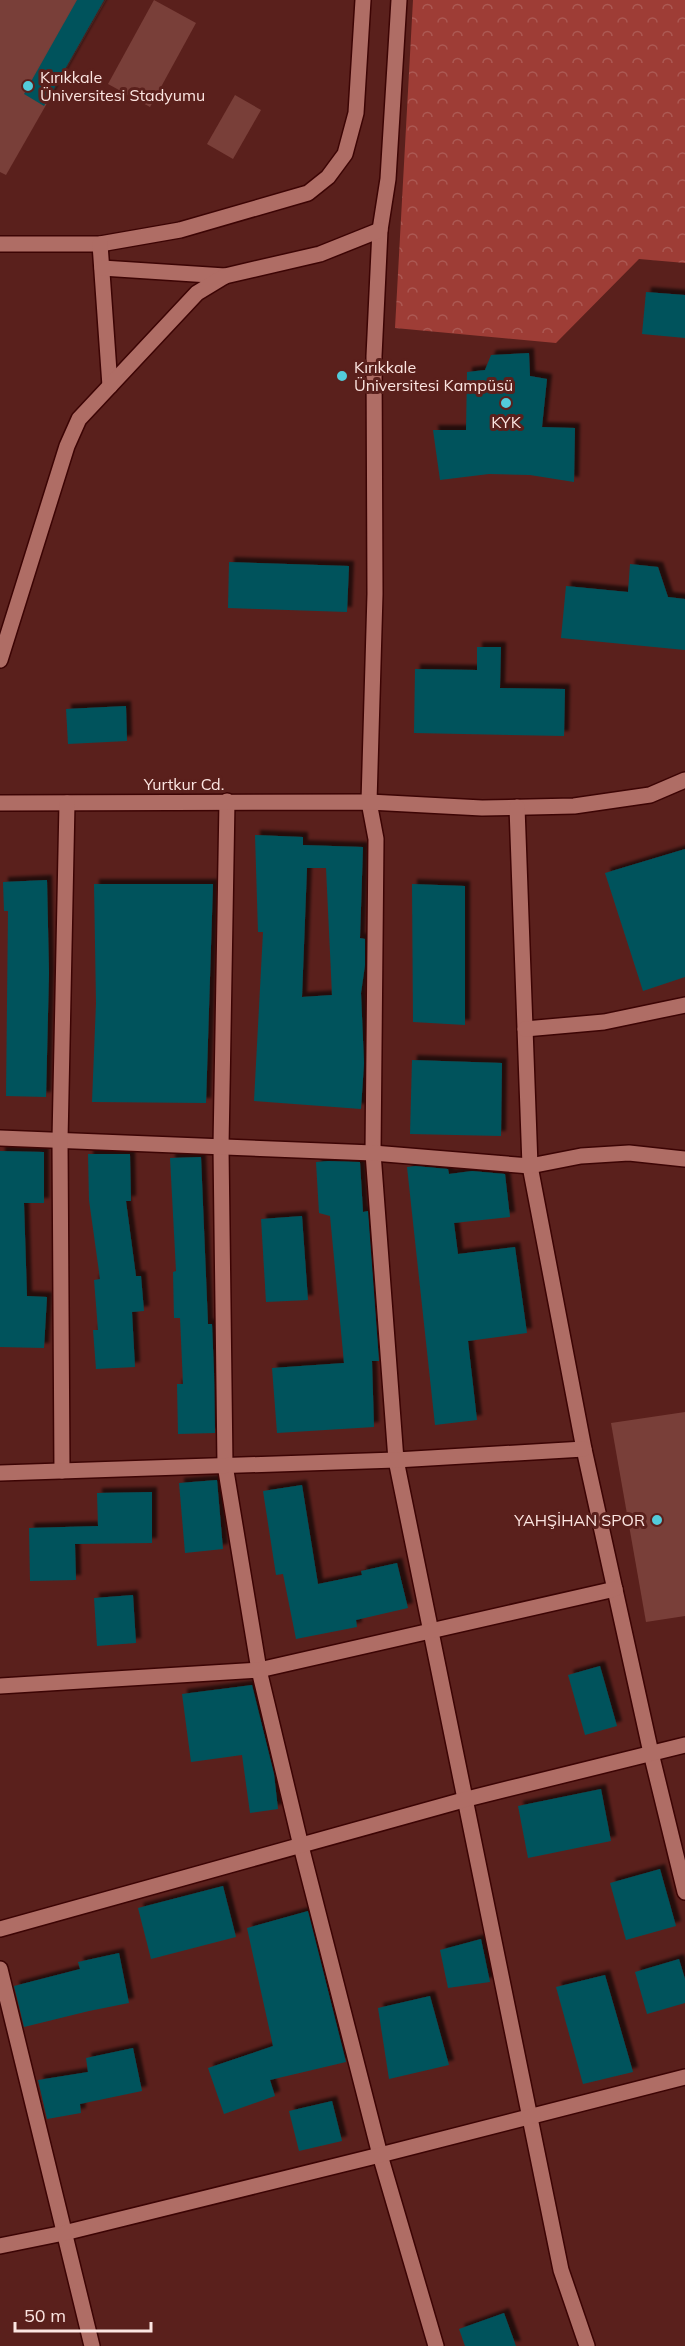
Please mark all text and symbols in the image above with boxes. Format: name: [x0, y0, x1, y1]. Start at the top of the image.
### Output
place label: Kırıkkale Üniversitesi Stadyumu: [40, 67, 205, 105]
marker: Kırıkkale Üniversitesi Stadyumu: [21, 79, 35, 93]
place label: Kırıkkale Üniversitesi Kampüsü: [354, 357, 513, 395]
marker: Kırıkkale Üniversitesi Kampüsü: [335, 369, 349, 383]
marker: KYK: [499, 396, 513, 410]
place label: KYK: [491, 412, 522, 432]
street label: Yurtkur Cd.: [143, 774, 224, 794]
place label: YAHŞİHAN SPOR: [513, 1510, 645, 1530]
marker: YAHŞİHAN SPOR: [650, 1513, 664, 1527]
scale bar: [15, 2295, 152, 2333]
text: 50 m: [24, 2304, 66, 2327]

